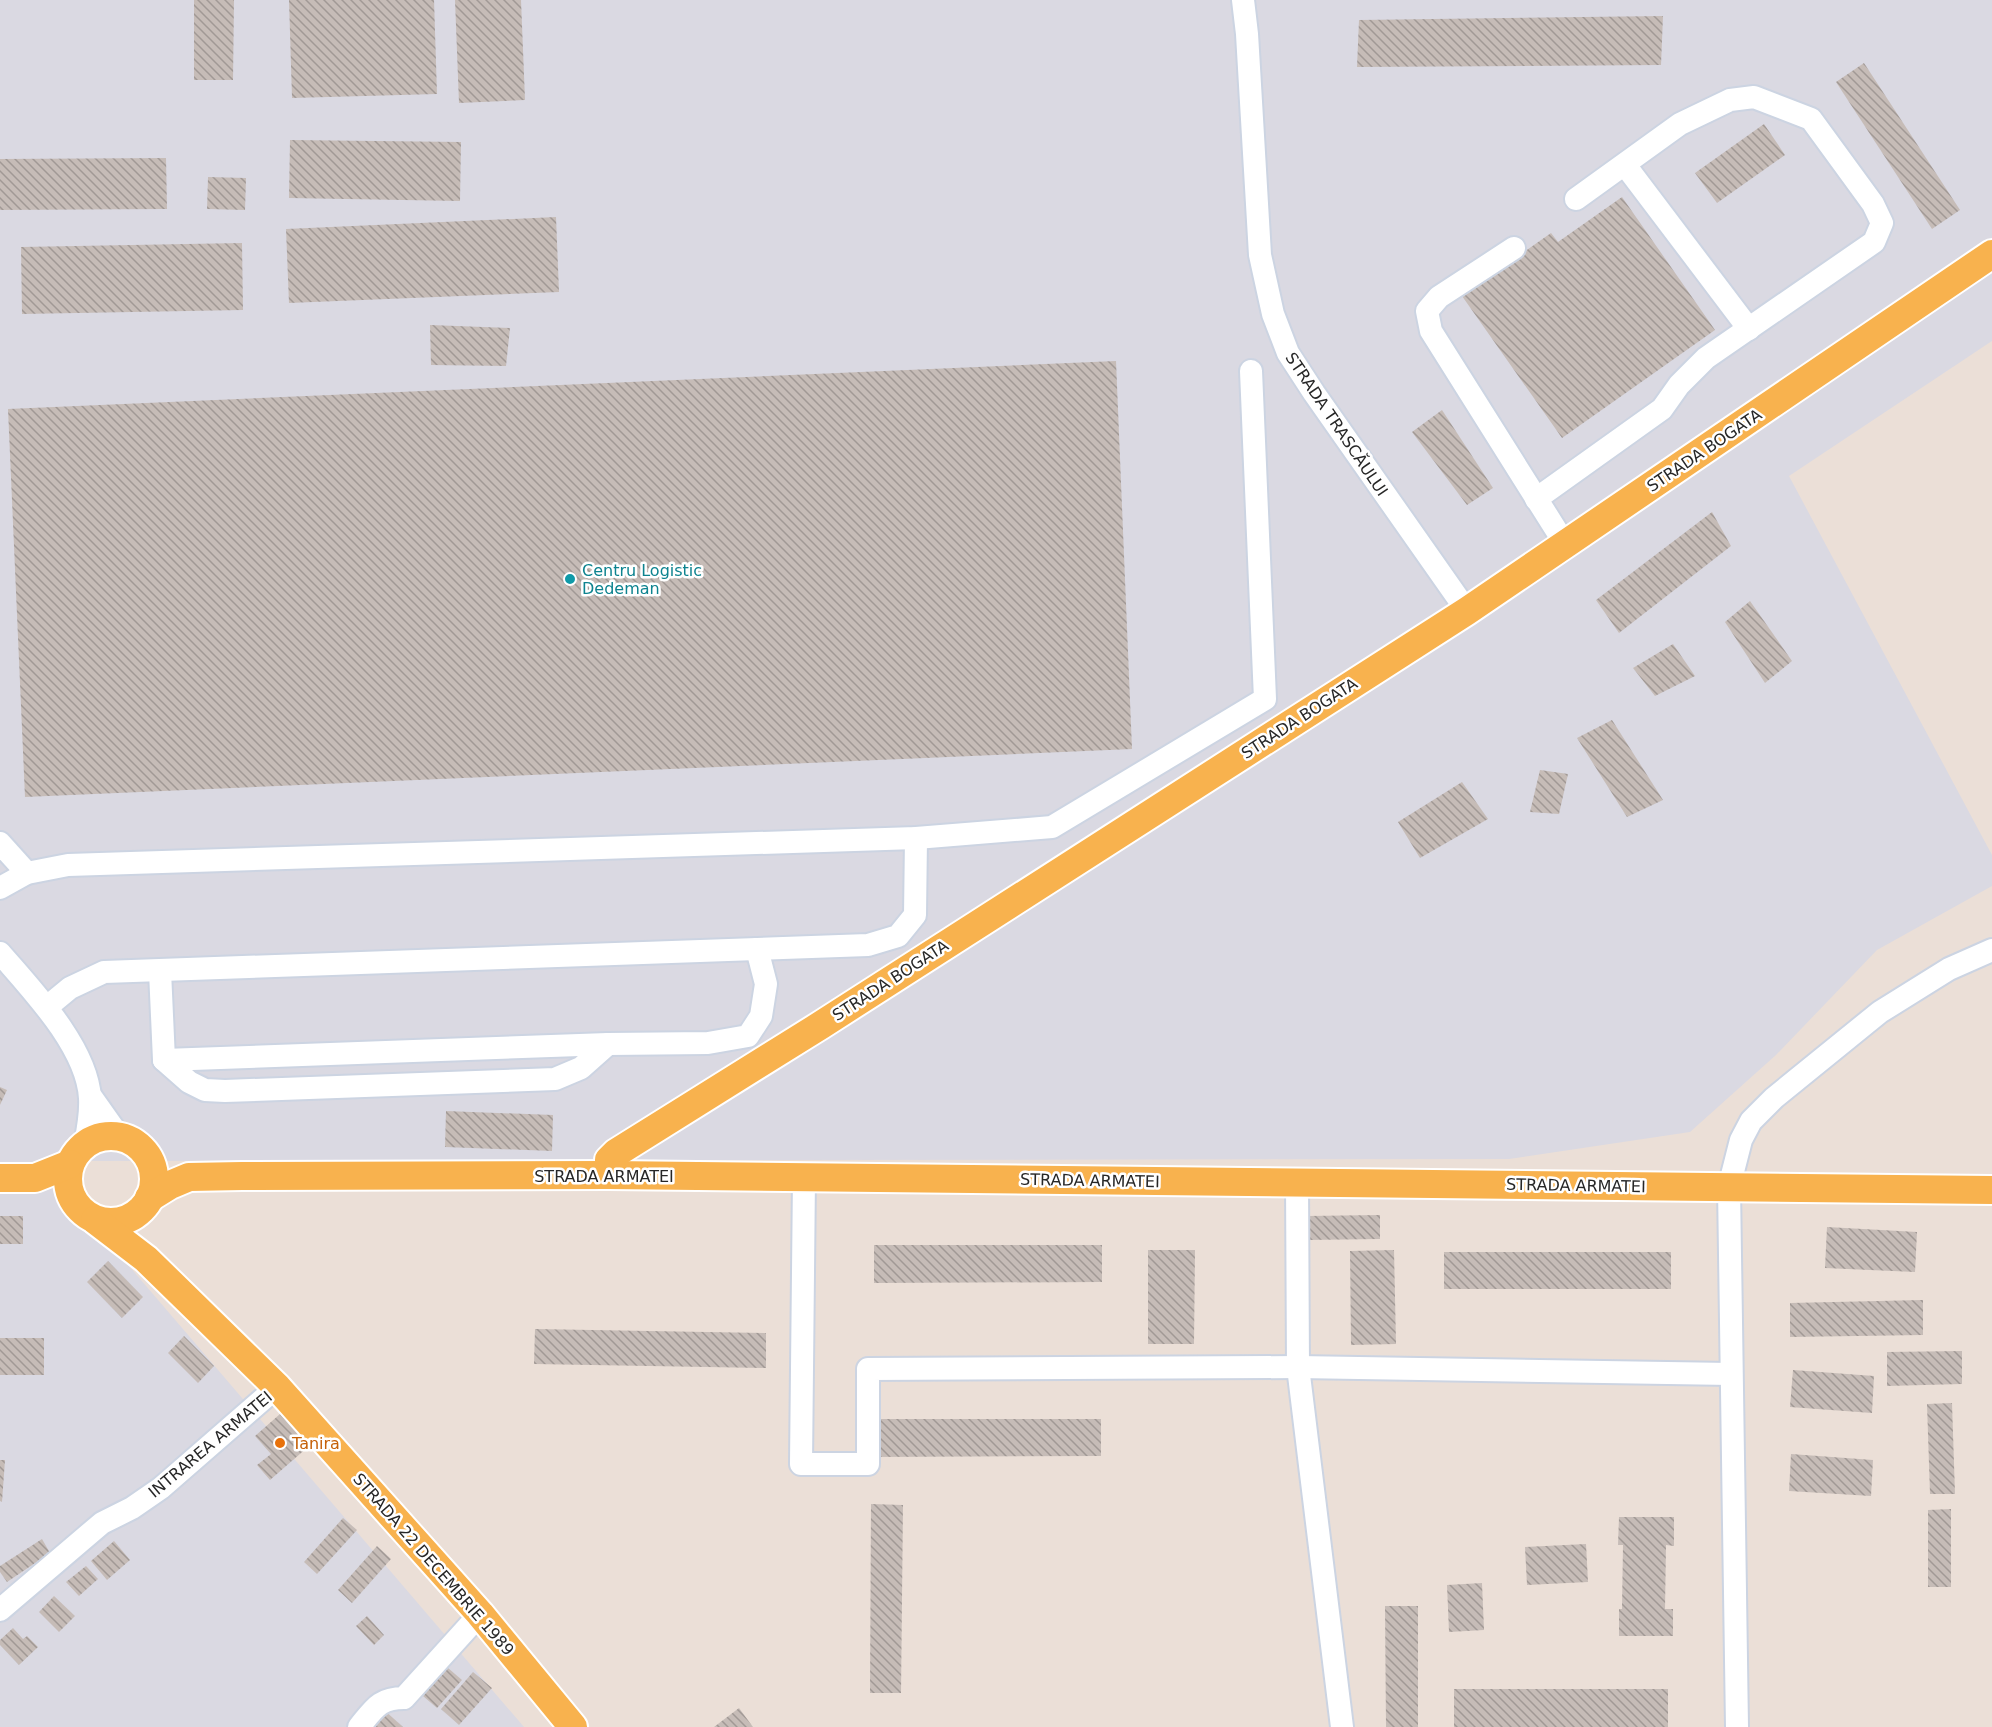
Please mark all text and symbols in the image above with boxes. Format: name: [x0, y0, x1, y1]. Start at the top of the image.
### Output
street label: STRADA TRASCĂULUI: [1281, 349, 1392, 500]
street label: STRADA BOGATA: [1643, 405, 1765, 496]
place label: Centru Logistic Dedeman: [582, 561, 702, 598]
marker: Centru Logistic Dedeman: [563, 572, 577, 586]
street label: STRADA BOGATA: [1238, 674, 1361, 763]
street label: STRADA BOGATA: [829, 936, 952, 1025]
street label: STRADA ARMATEI: [534, 1167, 674, 1186]
street label: STRADA ARMATEI: [1020, 1170, 1160, 1191]
street label: STRADA ARMATEI: [1506, 1175, 1646, 1196]
street label: INTRAREA ARMATEI: [145, 1387, 276, 1502]
place label: Tanira: [291, 1434, 340, 1453]
marker: Tanira: [273, 1436, 287, 1450]
street label: STRADA 22 DECEMBRIE 1989: [349, 1469, 518, 1659]

